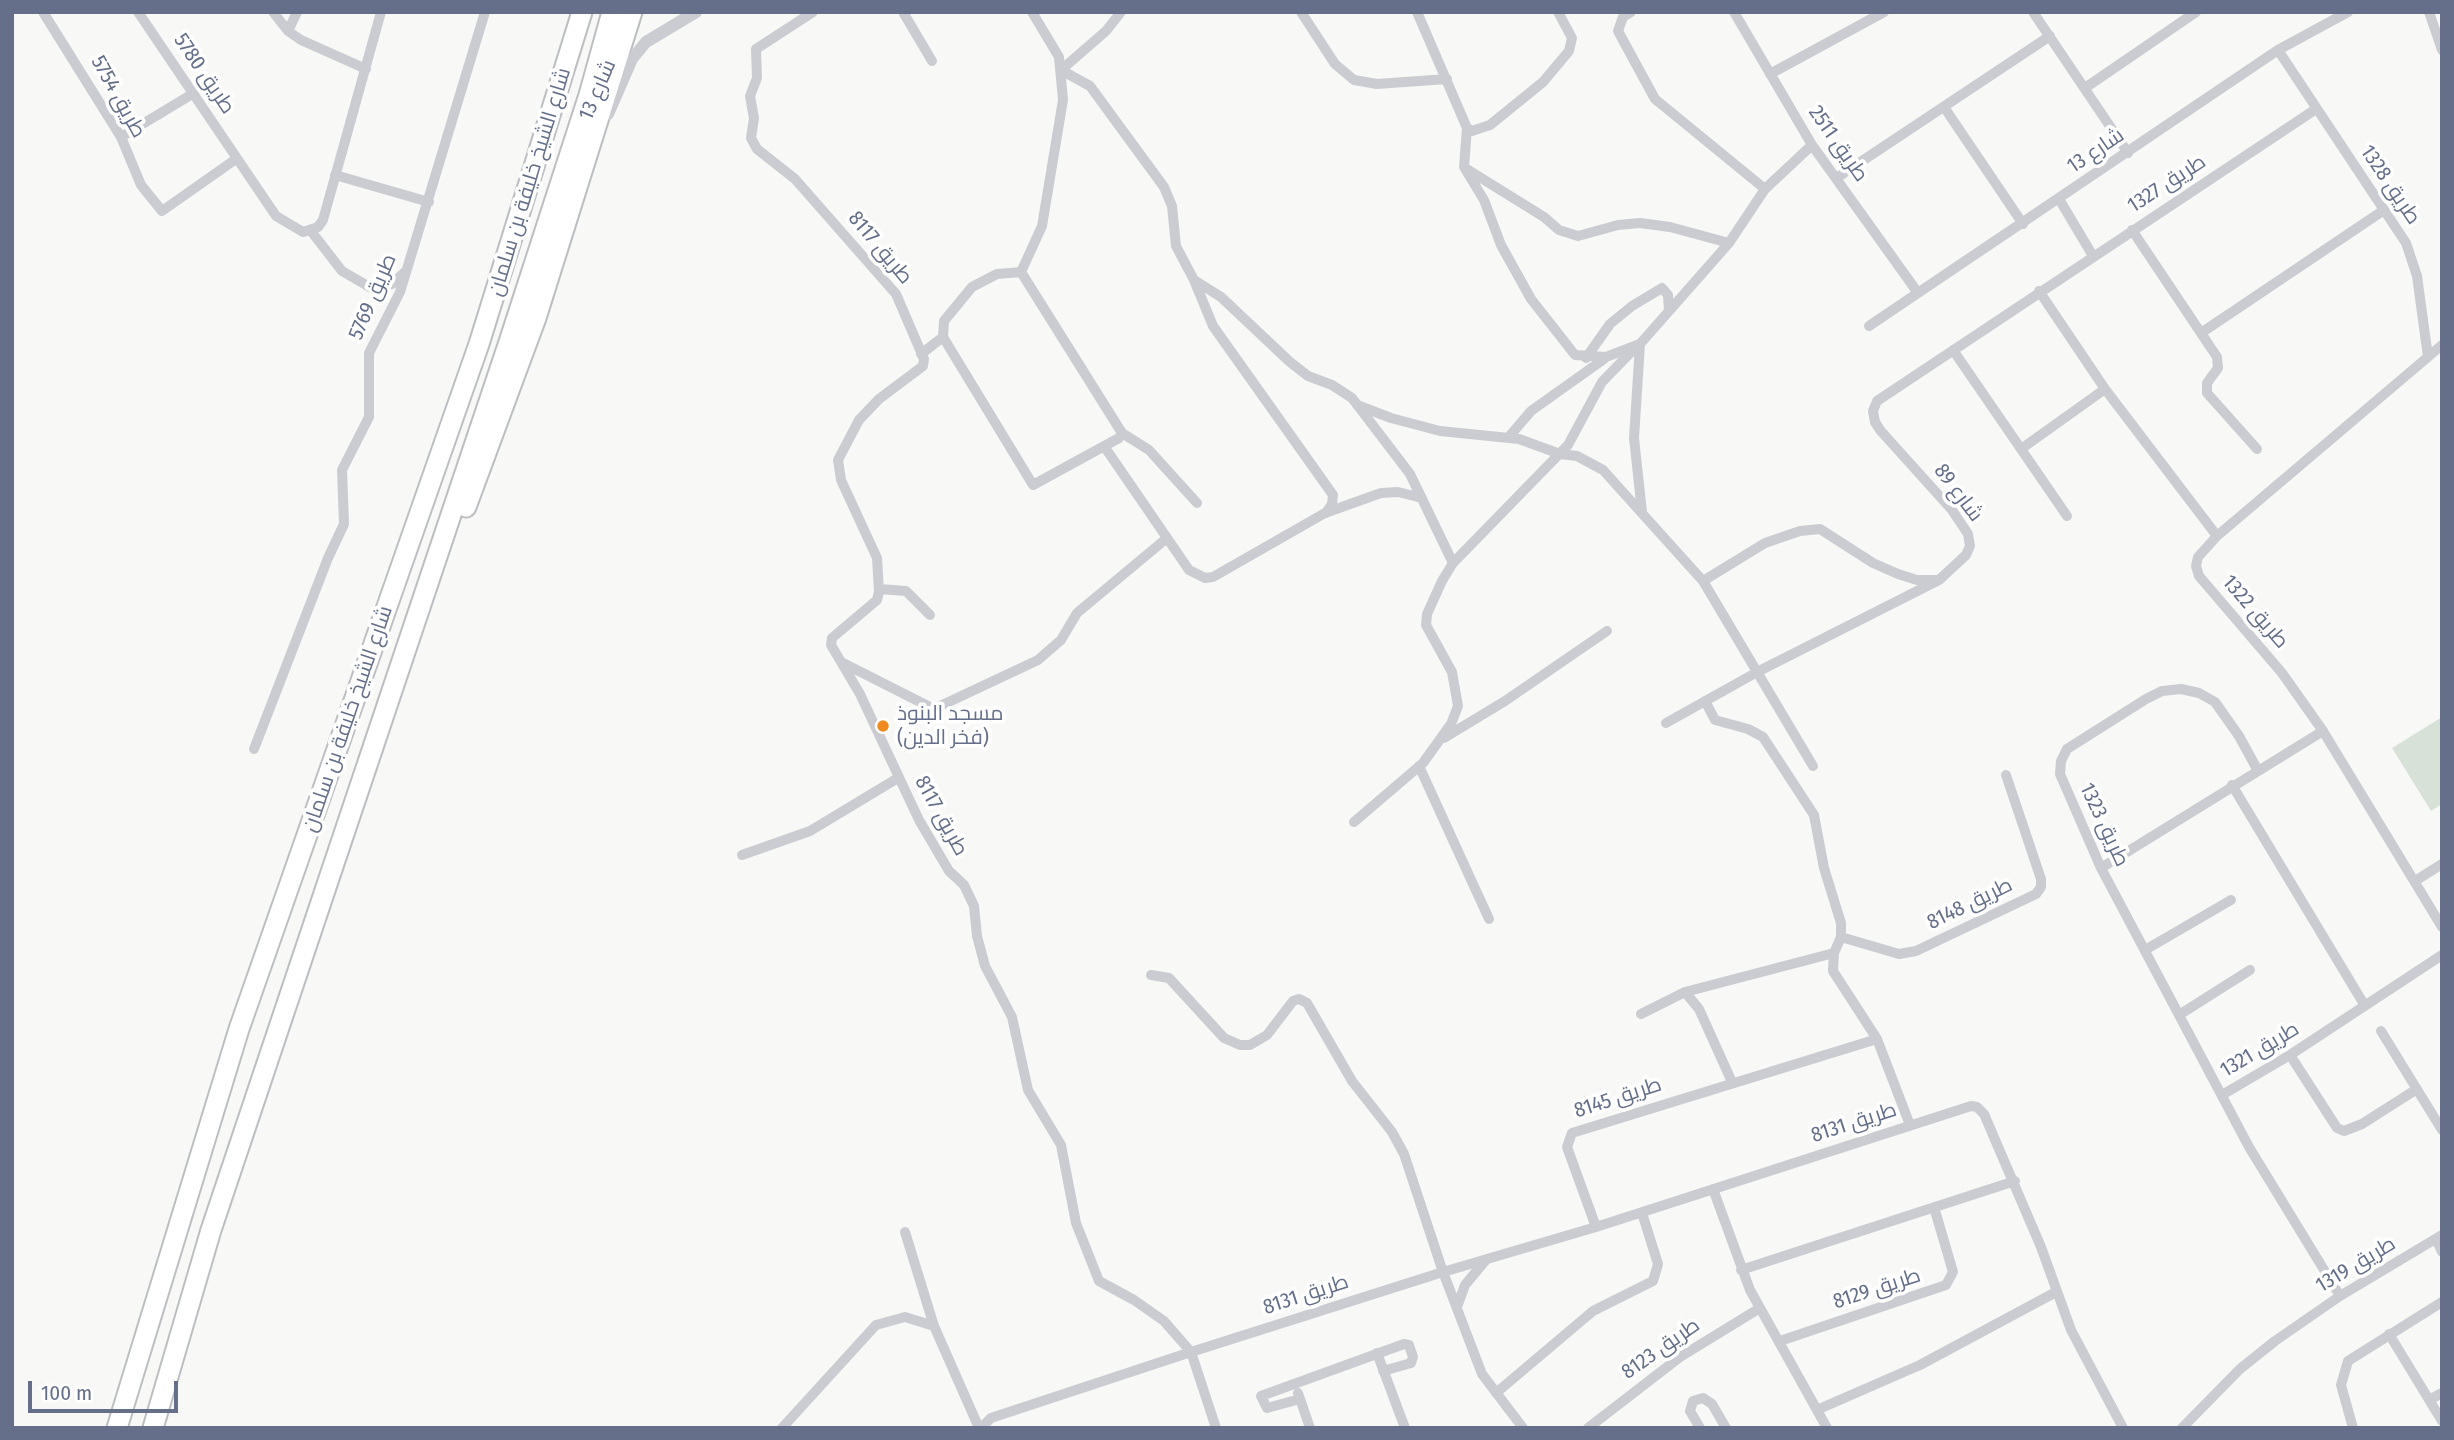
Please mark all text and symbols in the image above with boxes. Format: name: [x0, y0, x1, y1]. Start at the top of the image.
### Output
street label: طريق 5780: [168, 29, 240, 119]
street label: طريق 5754: [85, 51, 151, 143]
street label: شارع 13: [574, 56, 622, 124]
street label: شارع الشيخ خليفة بن سلمان: [483, 65, 577, 299]
street label: طريق 2511: [1803, 101, 1873, 187]
street label: شارع 13: [2063, 123, 2129, 179]
street label: طريق 1328: [2354, 141, 2426, 229]
street label: طريق 1327: [2123, 149, 2211, 219]
street label: طريق 8117: [842, 206, 918, 290]
street label: طريق 5769: [344, 250, 402, 344]
street label: شارع 89: [1928, 459, 1988, 527]
street label: طريق 1322: [2216, 570, 2294, 654]
street label: شارع الشيخ خليفة بن سلمان: [297, 603, 399, 835]
place label: مسجد البنوذ (فخر الدين): [897, 701, 1003, 751]
marker: مسجد البنوذ (فخر الدين): [875, 718, 891, 734]
street label: طريق 8117: [909, 772, 973, 860]
street label: طريق 1323: [2074, 779, 2134, 871]
street label: طريق 8148: [1923, 873, 2017, 935]
street label: طريق 1321: [2216, 1017, 2304, 1083]
street label: طريق 8145: [1571, 1072, 1665, 1124]
street label: طريق 8131: [1808, 1097, 1900, 1149]
street label: طريق 1319: [2312, 1231, 2400, 1299]
street label: طريق 8129: [1830, 1263, 1924, 1315]
street label: طريق 8131: [1260, 1269, 1352, 1321]
street label: طريق 8123: [1617, 1313, 1705, 1385]
scale bar: [32, 1366, 182, 1410]
text: 100 m: [41, 1380, 92, 1406]

